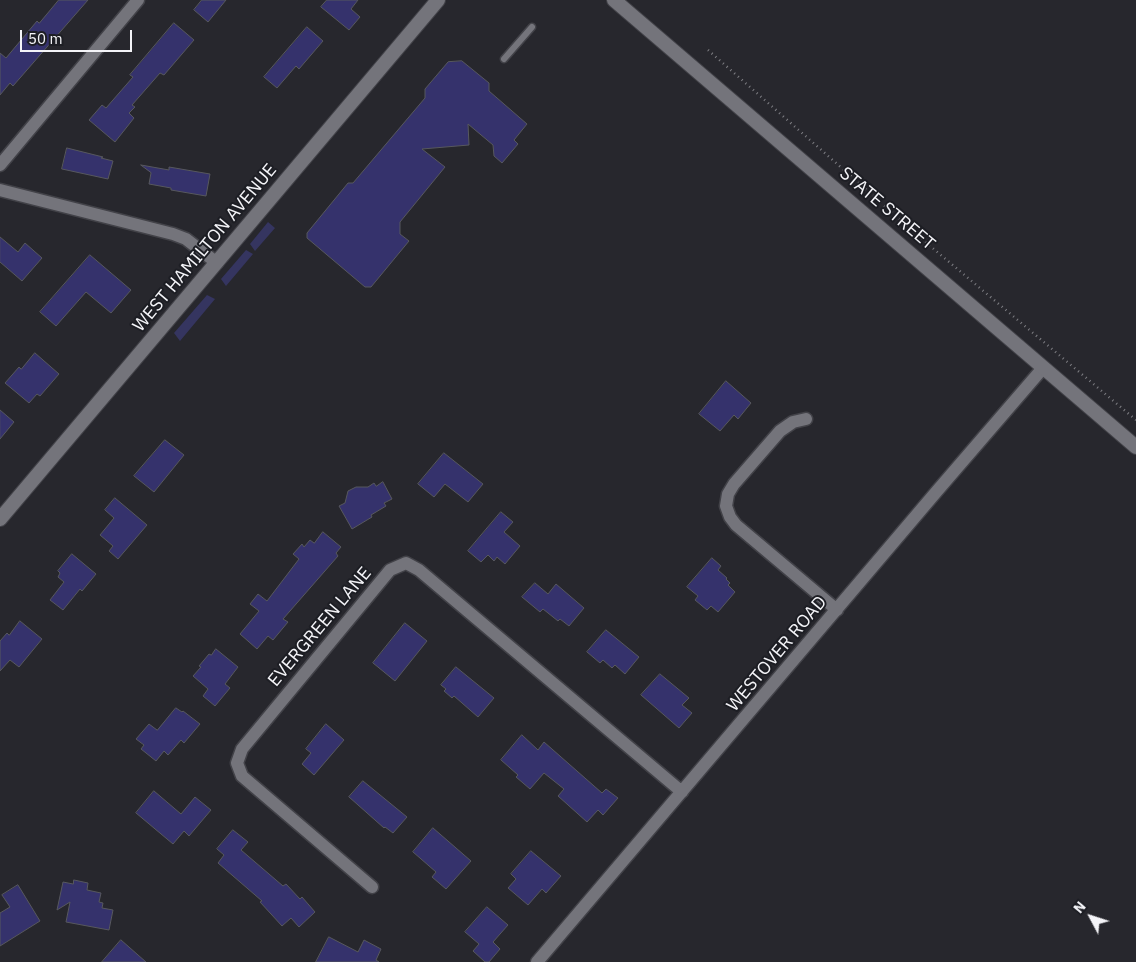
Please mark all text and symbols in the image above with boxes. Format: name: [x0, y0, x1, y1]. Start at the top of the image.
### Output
scale bar: [22, 20, 135, 52]
text: 50 m: [28, 29, 63, 48]
street label: WEST HAMILTON AVENUE: [128, 160, 282, 336]
street label: STATE STREET: [835, 163, 939, 255]
street label: EVERGREEN LANE: [264, 563, 376, 691]
street label: WESTOVER ROAD: [722, 592, 832, 716]
north arrow: [1066, 892, 1116, 942]
text: N: [1069, 898, 1090, 917]

